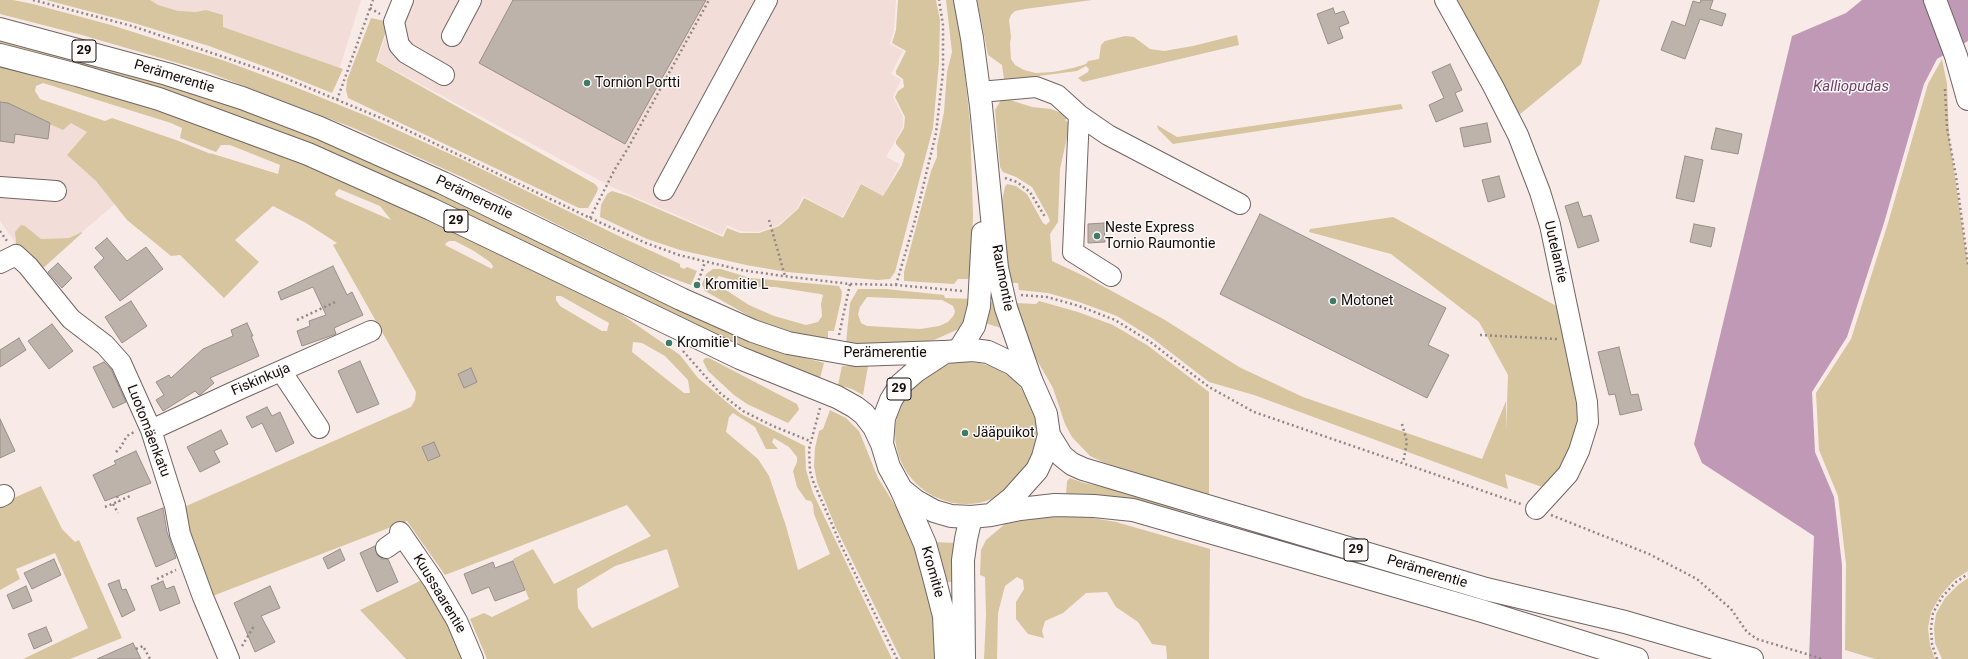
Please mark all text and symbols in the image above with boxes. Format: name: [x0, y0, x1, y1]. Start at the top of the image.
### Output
road number: 29: [72, 40, 96, 62]
street label: Perämerentie: [132, 57, 216, 97]
place label: Tornion Portti: [595, 75, 680, 91]
marker: Tornion Portti: [582, 78, 592, 88]
water label: Kalliopudas: [1813, 78, 1889, 96]
street label: Perämerentie: [433, 172, 515, 224]
road number: 29: [444, 210, 468, 232]
street label: Uutelantie: [1540, 219, 1570, 285]
place label: Neste Express Tornio Raumontie: [1105, 220, 1215, 252]
marker: Neste Express Tornio Raumontie: [1092, 231, 1102, 241]
street label: Raumontie: [987, 243, 1017, 313]
place label: Kromitie L: [705, 277, 768, 293]
marker: Kromitie L: [692, 280, 702, 290]
place label: Motonet: [1341, 293, 1393, 309]
marker: Motonet: [1328, 296, 1338, 306]
place label: Kromitie I: [677, 335, 737, 351]
marker: Kromitie I: [664, 338, 674, 348]
street label: Perämerentie: [843, 345, 927, 361]
street label: Fiskinkuja: [229, 360, 293, 400]
road number: 29: [887, 378, 911, 400]
street label: Luotomäenkatu: [123, 383, 173, 479]
place label: Jääpuikot: [973, 425, 1035, 441]
marker: Jääpuikot: [960, 428, 970, 438]
road number: 29: [1344, 539, 1368, 561]
street label: Kromitie: [917, 544, 947, 600]
street label: Kuussaarentie: [409, 552, 469, 636]
street label: Perämerentie: [1385, 552, 1469, 592]

